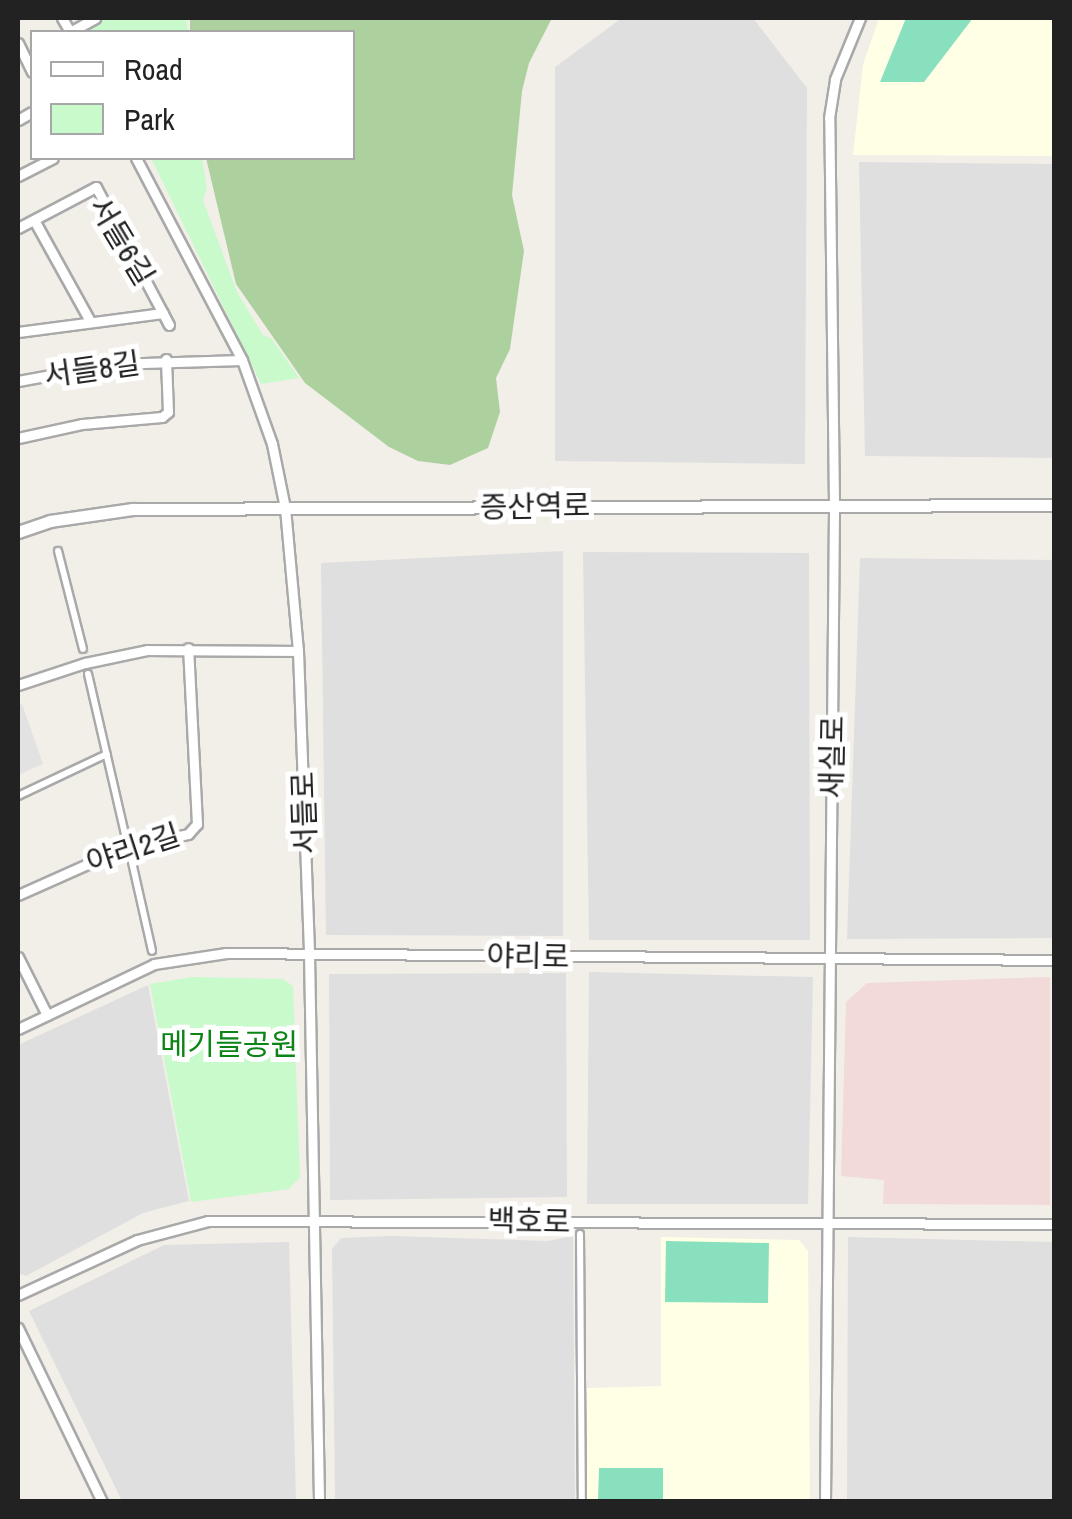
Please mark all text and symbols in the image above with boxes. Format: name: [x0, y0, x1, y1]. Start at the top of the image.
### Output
legend: [30, 30, 355, 160]
text: Road: [124, 49, 183, 89]
text: Park: [124, 99, 175, 139]
street label: 서들6길: [82, 190, 162, 292]
street label: 서들8길: [42, 344, 142, 394]
street label: 증산역로: [479, 487, 591, 525]
street label: 새실로: [813, 715, 851, 799]
street label: 서들로: [285, 771, 323, 855]
street label: 야리2길: [82, 816, 184, 880]
street label: 야리로: [486, 937, 570, 975]
park label: 메기들공원: [160, 1026, 298, 1062]
street label: 백호로: [487, 1202, 571, 1240]

